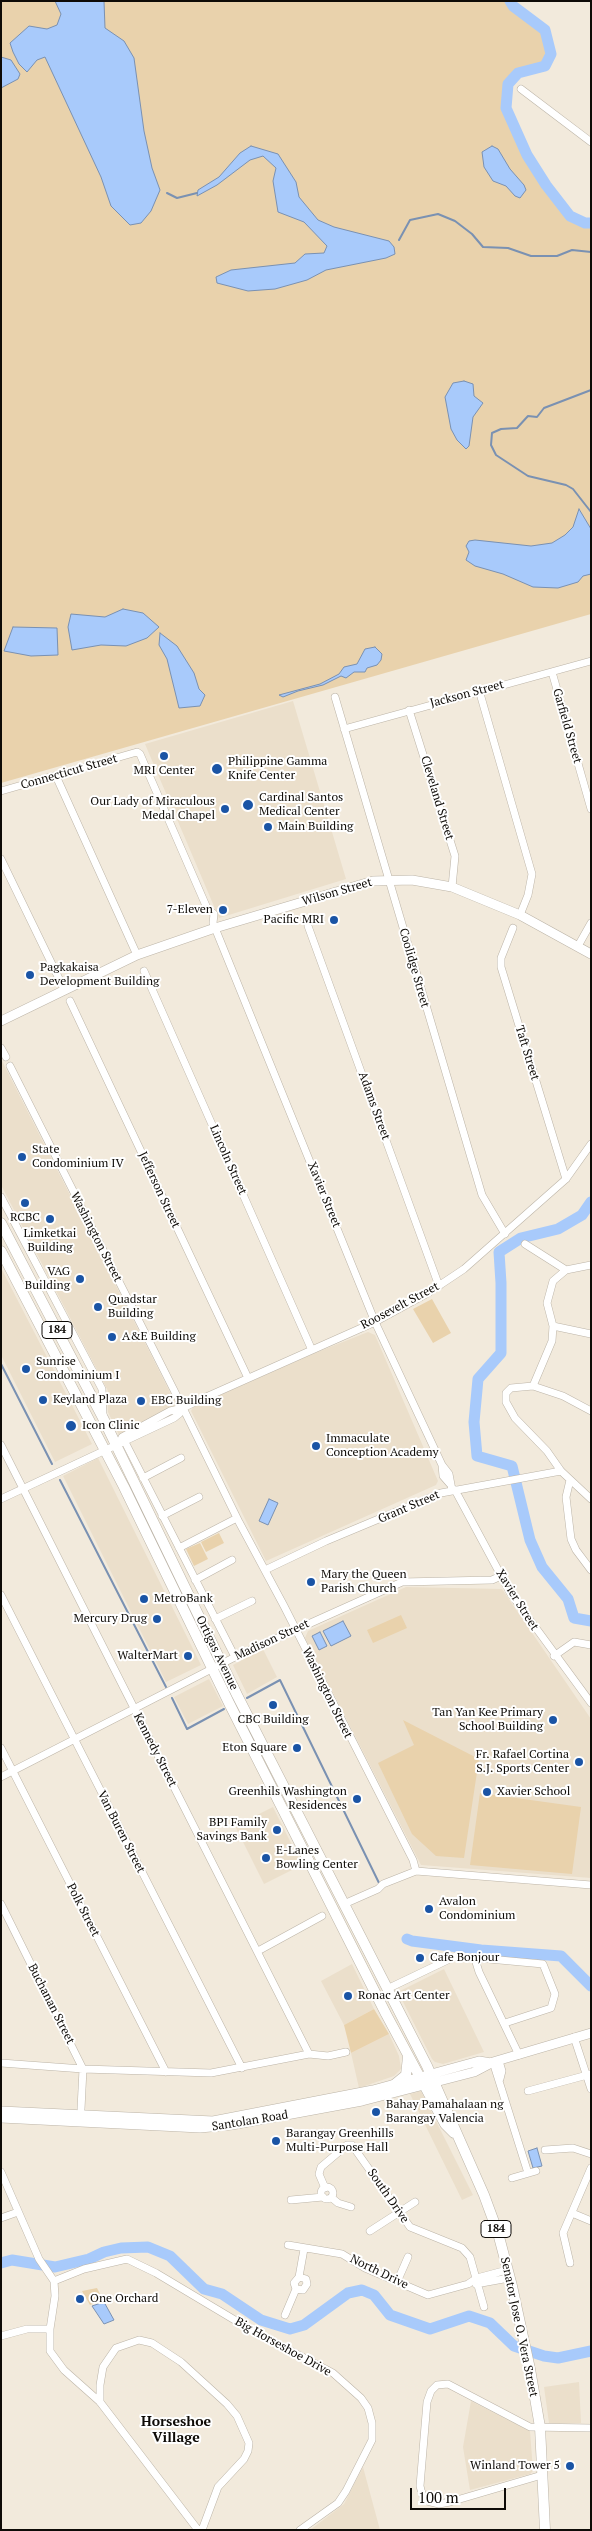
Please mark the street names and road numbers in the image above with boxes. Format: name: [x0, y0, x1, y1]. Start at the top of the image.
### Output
street label: Jackson Street: [429, 677, 505, 711]
street label: Garfield Street: [549, 687, 585, 765]
street label: Connecticut Street: [19, 751, 119, 793]
street label: Cleveland Street: [417, 754, 457, 842]
street label: Wilson Street: [300, 875, 374, 909]
street label: Coolidge Street: [396, 927, 432, 1009]
street label: Taft Street: [512, 1024, 542, 1082]
street label: Adams Street: [355, 1070, 393, 1142]
street label: Lincoln Street: [206, 1123, 250, 1197]
street label: Jefferson Street: [135, 1150, 183, 1230]
street label: Xavier Street: [304, 1160, 344, 1230]
street label: Washington Street: [67, 1190, 125, 1284]
street label: Roosevelt Street: [358, 1279, 442, 1333]
road number: 184: [42, 1322, 72, 1338]
street label: Grant Street: [376, 1488, 442, 1526]
street label: Xavier Street: [493, 1567, 541, 1633]
street label: Ortigas Avenue: [193, 1613, 241, 1693]
street label: Madison Street: [232, 1616, 312, 1664]
street label: Washington Street: [299, 1645, 355, 1741]
street label: Kennedy Street: [130, 1711, 180, 1789]
street label: Van Buren Street: [94, 1788, 148, 1876]
street label: Polk Street: [63, 1881, 103, 1939]
street label: Buchanan Street: [25, 1961, 77, 2047]
street label: Santolan Road: [211, 2108, 289, 2134]
street label: South Drive: [364, 2166, 412, 2226]
road number: 184: [481, 2220, 511, 2238]
street label: North Drive: [348, 2252, 410, 2292]
street label: Senator Jose O. Vera Street: [497, 2256, 541, 2398]
street label: Big Horseshoe Drive: [232, 2315, 334, 2379]

